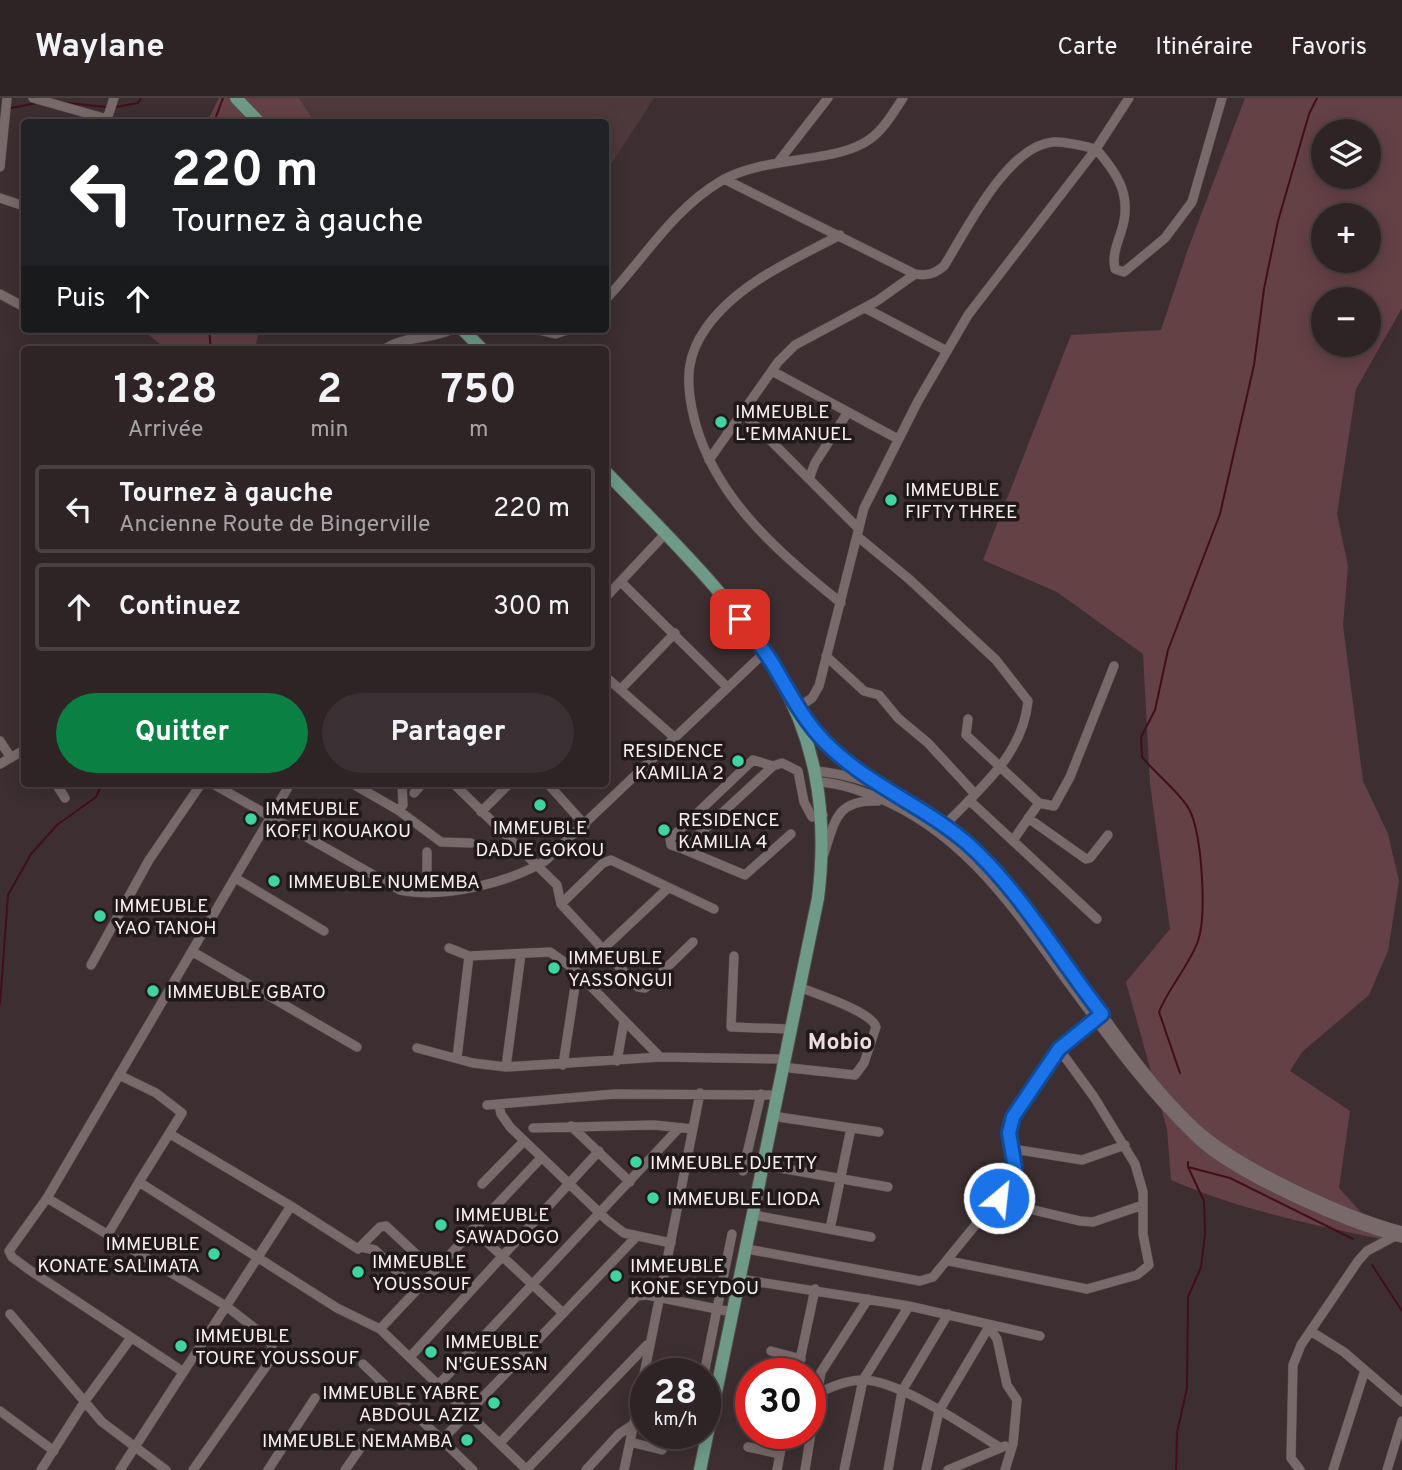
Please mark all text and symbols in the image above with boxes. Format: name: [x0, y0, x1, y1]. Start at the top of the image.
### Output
text: Waylane: [35, 27, 165, 69]
text: Carte: [1057, 33, 1117, 63]
text: Itinéraire: [1155, 33, 1253, 63]
text: Favoris: [1291, 33, 1367, 63]
map controls: [1311, 119, 1381, 357]
button: layers: [1311, 119, 1381, 189]
text: 220 m: [171, 142, 318, 204]
icon: left: [56, 147, 147, 238]
text: Tournez à gauche: [171, 203, 423, 243]
button: +: [1311, 203, 1381, 273]
icon: ahead: [119, 280, 157, 318]
text: Puis: [56, 283, 105, 316]
button: −: [1311, 287, 1381, 357]
text: 13:28: [113, 365, 218, 418]
text: 2: [316, 365, 342, 418]
text: 750: [441, 365, 517, 418]
place label: IMMEUBLE L'EMMANUEL: [735, 401, 852, 447]
marker: IMMEUBLE L'EMMANUEL: [713, 414, 729, 430]
text: Arrivée: [128, 416, 203, 445]
text: min: [310, 416, 348, 445]
text: m: [469, 416, 488, 445]
text: Tournez à gauche: [119, 478, 333, 511]
place label: IMMEUBLE FIFTY THREE: [905, 479, 1017, 525]
icon: left: [60, 490, 98, 528]
marker: IMMEUBLE FIFTY THREE: [883, 492, 899, 508]
text: 220 m: [493, 493, 570, 526]
text: Ancienne Route de Bingerville: [119, 511, 431, 540]
icon: ahead: [60, 588, 98, 626]
pin: [710, 589, 770, 649]
text: Continuez: [119, 591, 241, 624]
text: 300 m: [493, 591, 570, 624]
icon: arrive: [721, 600, 759, 638]
button: Quitter: [56, 693, 308, 773]
button: Partager: [322, 693, 574, 773]
place label: RESIDENCE KAMILIA 2: [622, 740, 724, 786]
marker: RESIDENCE KAMILIA 2: [730, 753, 746, 769]
marker: IMMEUBLE DADJE GOKOU: [532, 797, 548, 813]
place label: IMMEUBLE KOFFI KOUAKOU: [265, 798, 411, 844]
place label: RESIDENCE KAMILIA 4: [678, 809, 780, 855]
marker: IMMEUBLE KOFFI KOUAKOU: [243, 811, 259, 827]
place label: IMMEUBLE DADJE GOKOU: [476, 817, 604, 863]
marker: RESIDENCE KAMILIA 4: [656, 822, 672, 838]
place label: IMMEUBLE NUMEMBA: [288, 871, 480, 895]
marker: IMMEUBLE NUMEMBA: [266, 873, 282, 889]
place label: IMMEUBLE YAO TANOH: [114, 895, 217, 941]
marker: IMMEUBLE YAO TANOH: [92, 908, 108, 924]
place label: IMMEUBLE YASSONGUI: [568, 947, 673, 993]
marker: IMMEUBLE YASSONGUI: [546, 960, 562, 976]
place label: IMMEUBLE GBATO: [167, 981, 326, 1005]
marker: IMMEUBLE GBATO: [145, 983, 161, 999]
district label: Mobio: [808, 1029, 872, 1058]
place label: IMMEUBLE DJETTY: [650, 1152, 818, 1176]
marker: IMMEUBLE DJETTY: [628, 1154, 644, 1170]
position arrow: [962, 1161, 1036, 1235]
place label: IMMEUBLE LIODA: [667, 1188, 821, 1212]
marker: IMMEUBLE LIODA: [645, 1190, 661, 1206]
place label: IMMEUBLE SAWADOGO: [455, 1204, 559, 1250]
marker: IMMEUBLE SAWADOGO: [433, 1217, 449, 1233]
place label: IMMEUBLE KONATE SALIMATA: [37, 1233, 200, 1279]
marker: IMMEUBLE KONATE SALIMATA: [206, 1246, 222, 1262]
place label: IMMEUBLE YOUSSOUF: [372, 1251, 471, 1297]
place label: IMMEUBLE KONE SEYDOU: [630, 1255, 759, 1301]
marker: IMMEUBLE YOUSSOUF: [350, 1264, 366, 1280]
marker: IMMEUBLE KONE SEYDOU: [608, 1268, 624, 1284]
place label: IMMEUBLE TOURE YOUSSOUF: [195, 1325, 359, 1371]
place label: IMMEUBLE N'GUESSAN: [445, 1331, 548, 1377]
marker: IMMEUBLE TOURE YOUSSOUF: [173, 1338, 189, 1354]
marker: IMMEUBLE N'GUESSAN: [423, 1344, 439, 1360]
speed limit sign: 30: [735, 1358, 826, 1449]
text: 28: [654, 1372, 697, 1416]
place label: IMMEUBLE YABRE ABDOUL AZIZ: [322, 1382, 480, 1428]
marker: IMMEUBLE YABRE ABDOUL AZIZ: [486, 1395, 502, 1411]
text: km/h: [654, 1409, 697, 1432]
place label: IMMEUBLE NEMAMBA: [262, 1430, 453, 1454]
marker: IMMEUBLE NEMAMBA: [459, 1432, 475, 1448]

